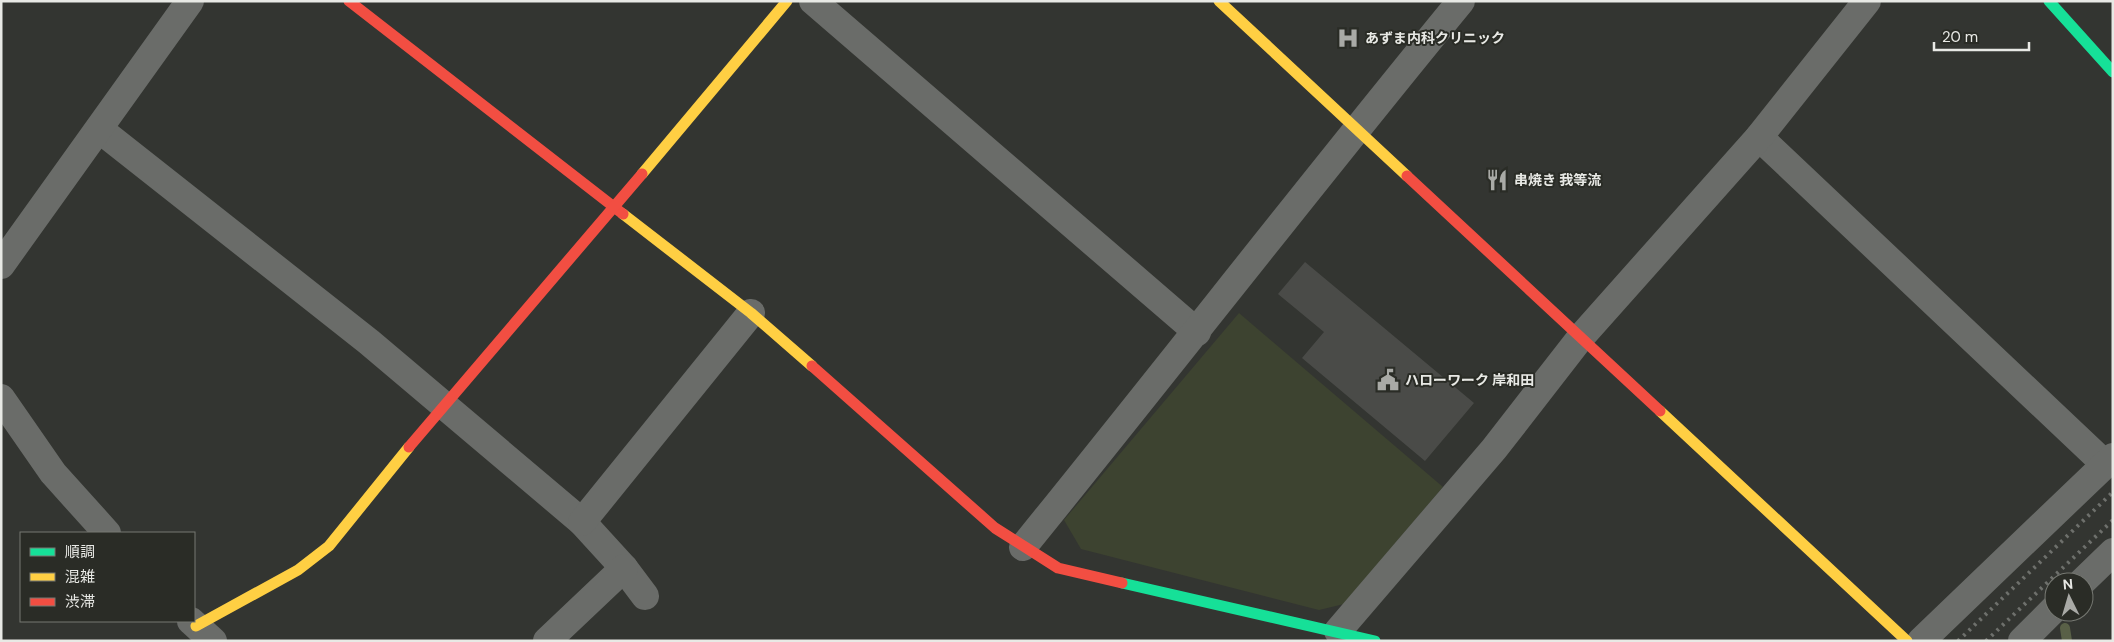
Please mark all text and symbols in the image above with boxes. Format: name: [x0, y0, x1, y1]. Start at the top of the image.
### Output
scale bar: [1934, 20, 2029, 52]
hospital icon: あずま内科クリニック: [1335, 25, 1361, 51]
text: 20 m: [1942, 27, 1978, 47]
place label: あずま内科クリニック: [1365, 29, 1505, 47]
restaurant icon: 串焼き 我等流: [1484, 167, 1510, 193]
place label: 串焼き 我等流: [1514, 171, 1601, 189]
public building icon: ハローワーク 岸和田: [1375, 367, 1401, 393]
place label: ハローワーク 岸和田: [1405, 371, 1534, 389]
legend: [20, 532, 195, 622]
text: 順調: [65, 542, 95, 562]
text: 混雑: [65, 567, 95, 587]
north arrow: [2044, 572, 2094, 622]
text: N: [2062, 575, 2074, 593]
text: 渋滞: [65, 592, 95, 612]

